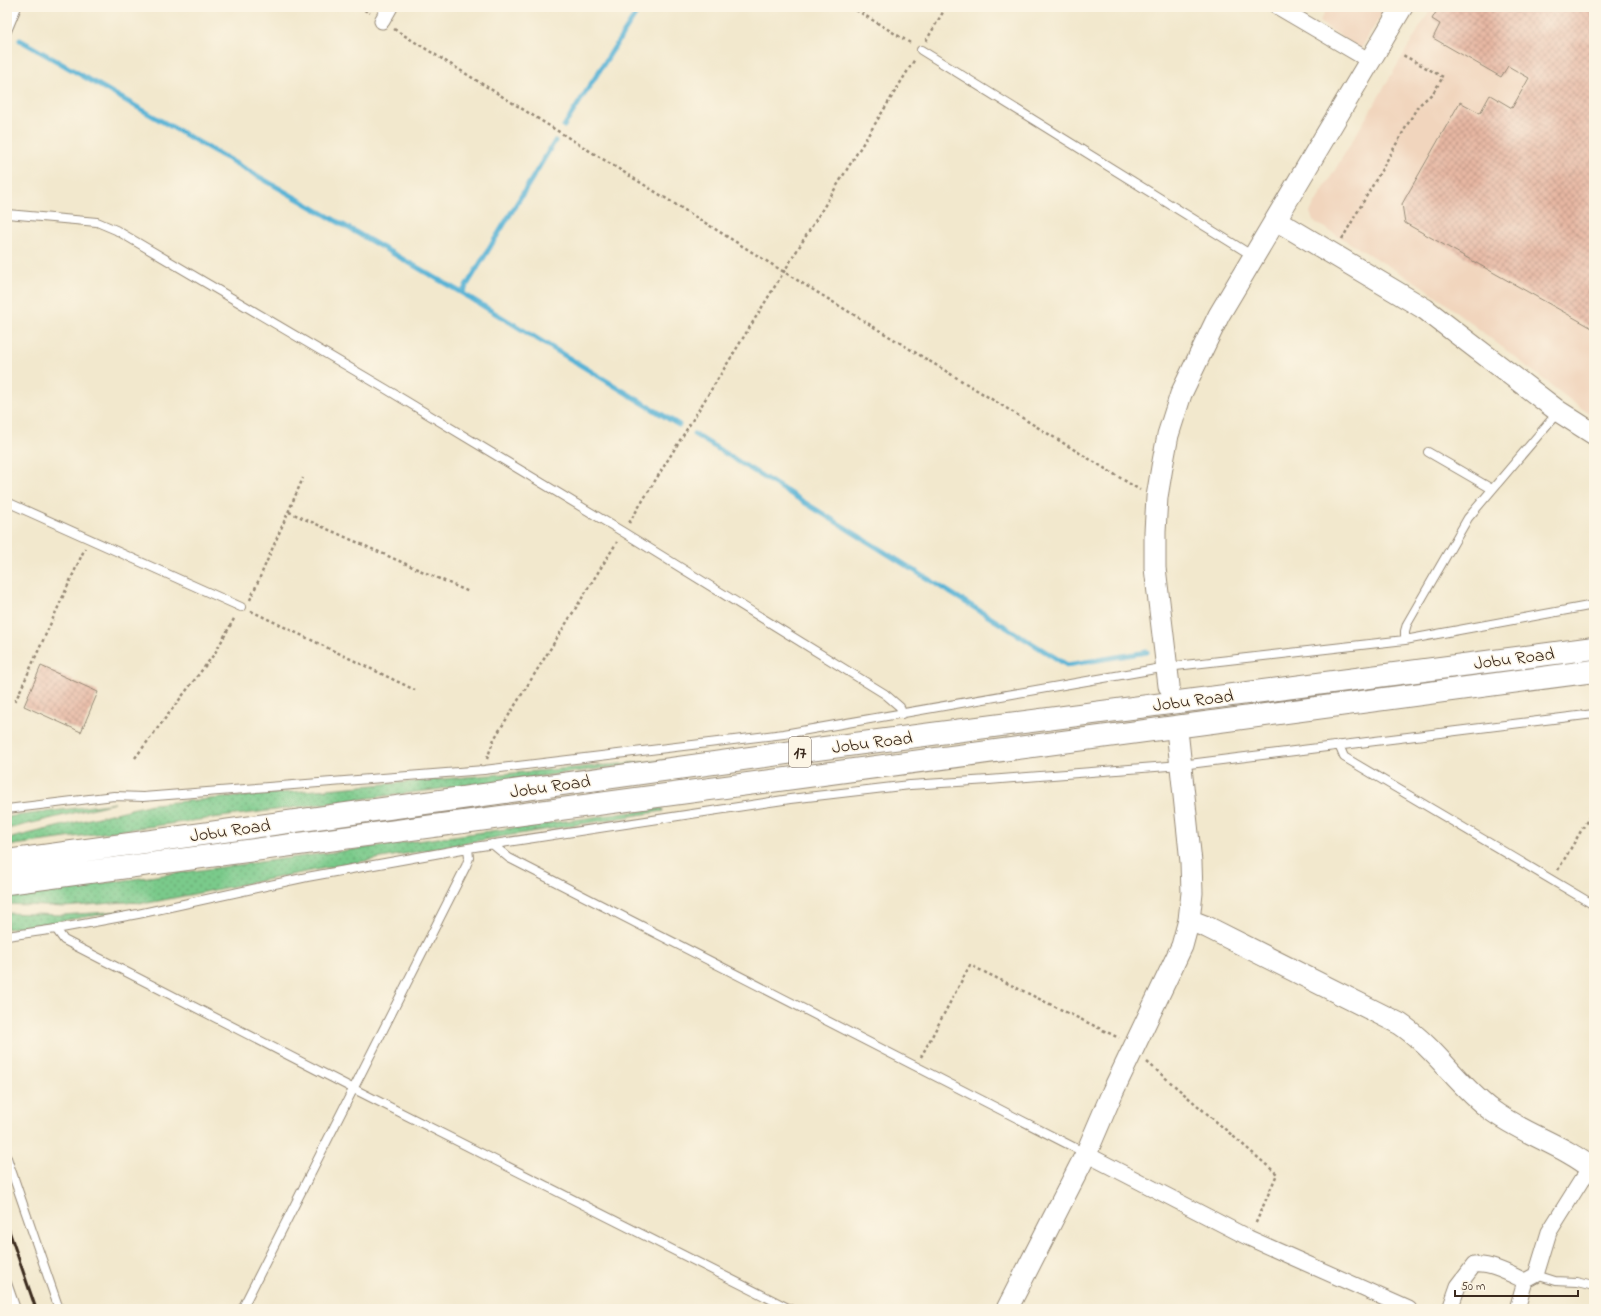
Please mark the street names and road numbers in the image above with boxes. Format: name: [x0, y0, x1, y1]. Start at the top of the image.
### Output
street label: Jobu Road: [1472, 642, 1556, 678]
street label: Jobu Road: [1151, 684, 1235, 720]
street label: Jobu Road: [830, 726, 914, 762]
road number: 17: [789, 737, 811, 767]
street label: Jobu Road: [508, 769, 592, 806]
street label: Jobu Road: [188, 813, 272, 850]

